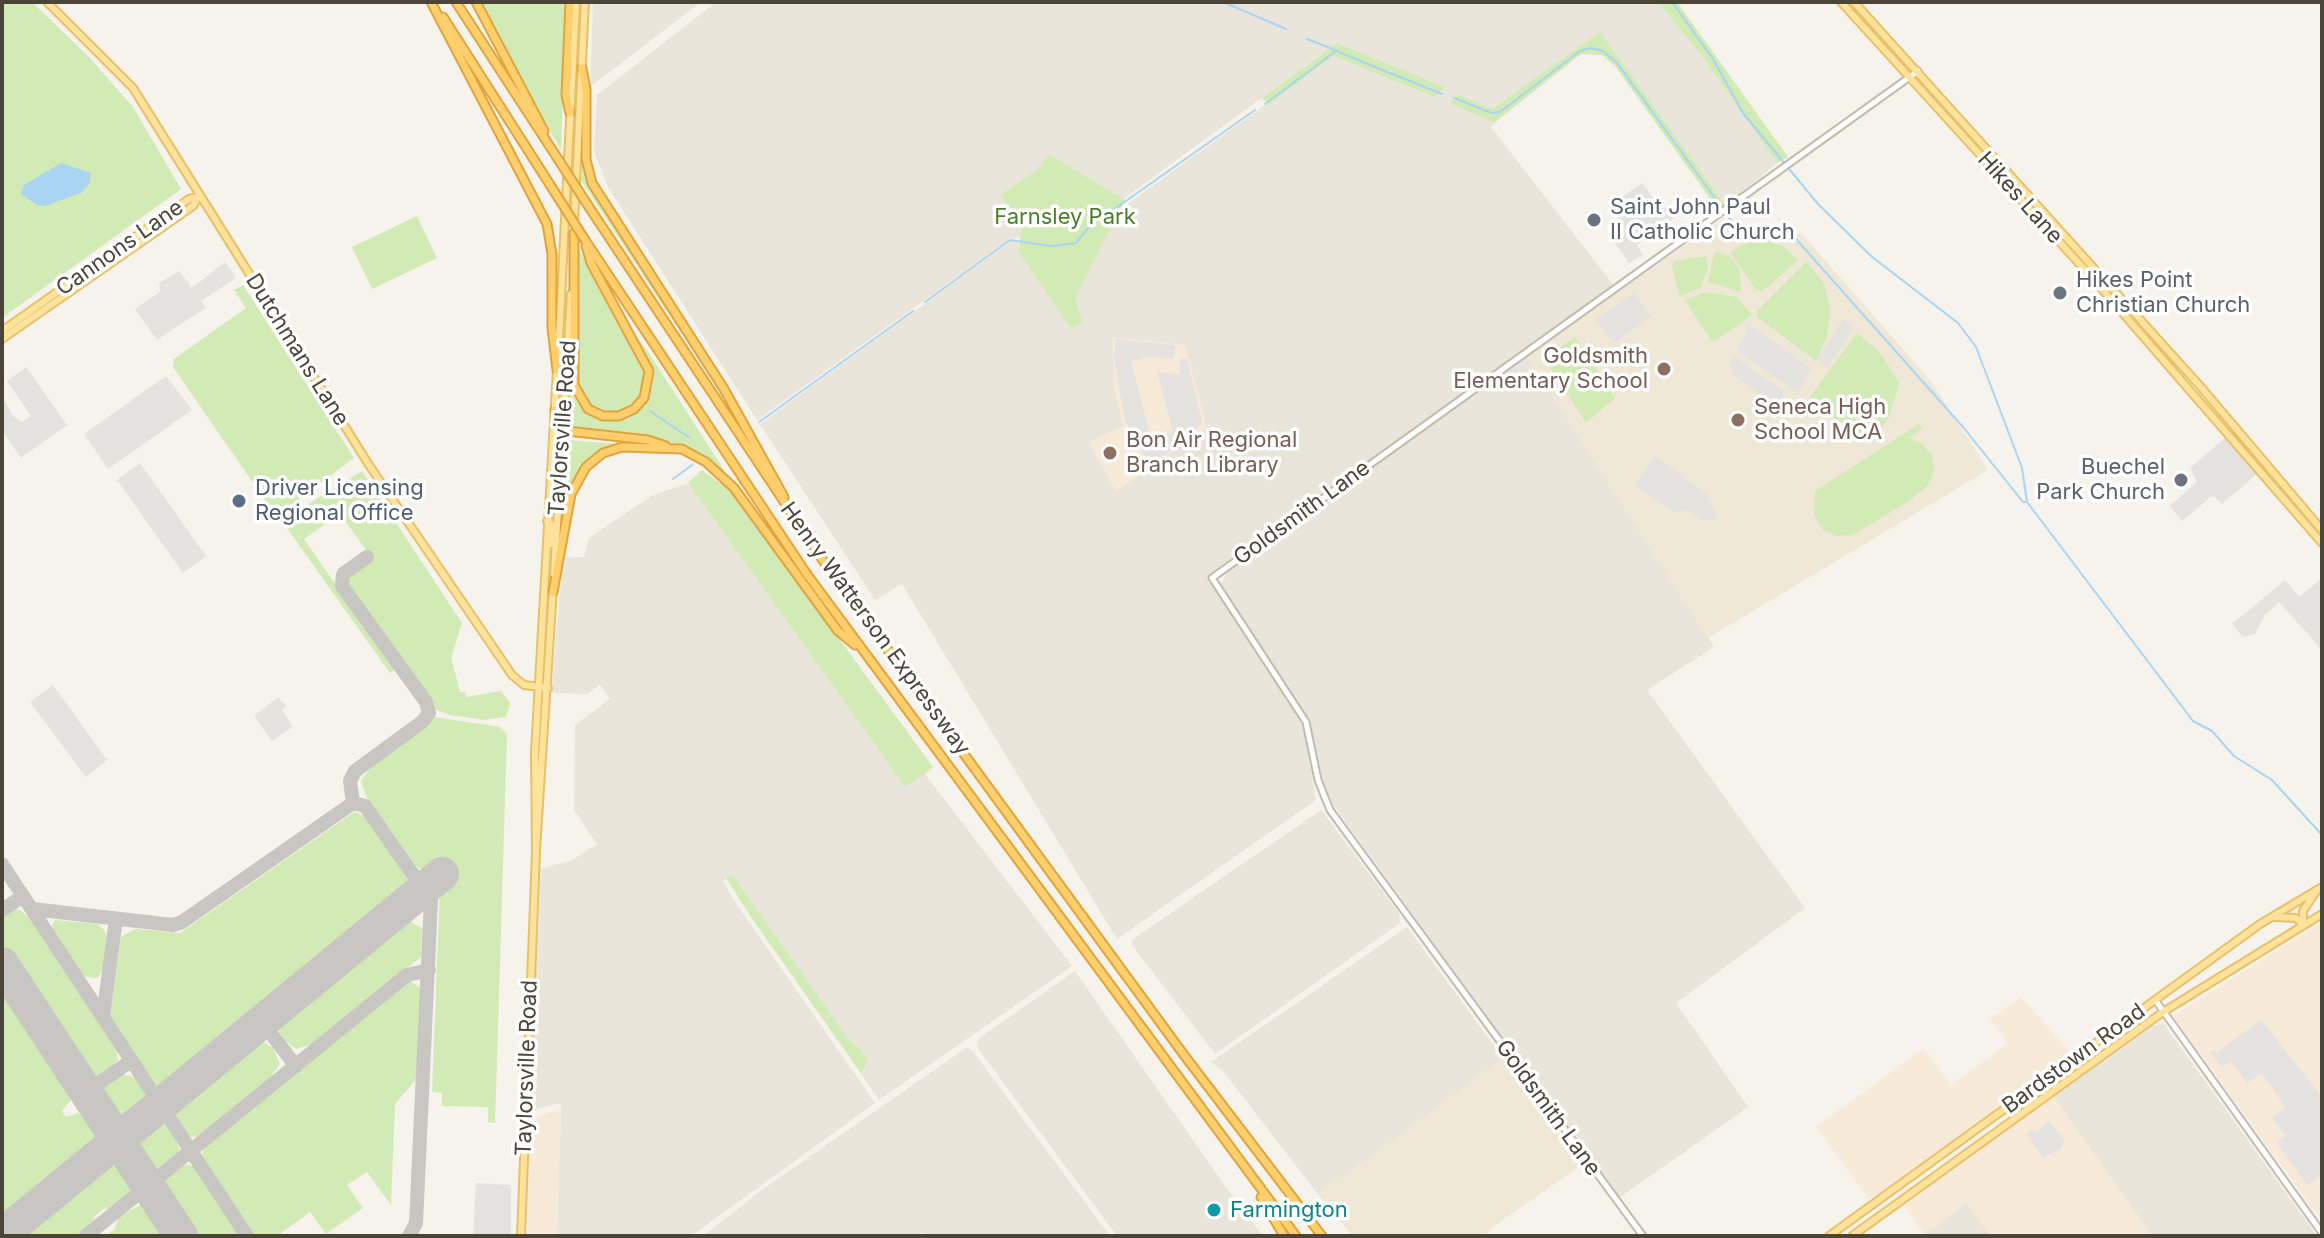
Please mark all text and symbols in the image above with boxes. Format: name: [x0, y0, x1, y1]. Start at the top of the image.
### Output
street label: Hikes Lane: [1972, 147, 2068, 249]
street label: Cannons Lane: [51, 194, 189, 302]
place label: Saint John Paul II Catholic Church: [1610, 194, 1795, 246]
park label: Farnsley Park: [994, 204, 1136, 230]
marker: Saint John Paul II Catholic Church: [1585, 211, 1603, 229]
place label: Hikes Point Christian Church: [2076, 267, 2250, 318]
street label: Dutchmans Lane: [240, 269, 354, 431]
marker: Hikes Point Christian Church: [2051, 284, 2069, 302]
street label: Taylorsville Road: [544, 339, 582, 517]
place label: Goldsmith Elementary School: [1453, 343, 1648, 394]
marker: Goldsmith Elementary School: [1655, 360, 1673, 378]
place label: Seneca High School MCA: [1754, 394, 1886, 446]
marker: Seneca High School MCA: [1729, 411, 1747, 429]
place label: Bon Air Regional Branch Library: [1126, 427, 1297, 478]
marker: Bon Air Regional Branch Library: [1101, 444, 1119, 462]
place label: Buechel Park Church: [2036, 454, 2165, 506]
street label: Goldsmith Lane: [1229, 455, 1375, 571]
marker: Buechel Park Church: [2172, 471, 2190, 489]
place label: Driver Licensing Regional Office: [255, 475, 424, 526]
marker: Driver Licensing Regional Office: [230, 492, 248, 510]
street label: Henry Watterson Expressway: [774, 497, 976, 761]
street label: Taylorsville Road: [511, 980, 543, 1156]
street label: Bardstown Road: [1998, 998, 2150, 1120]
street label: Goldsmith Lane: [1490, 1035, 1606, 1181]
place label: Farmington: [1230, 1197, 1348, 1223]
marker: Farmington: [1205, 1201, 1223, 1219]

